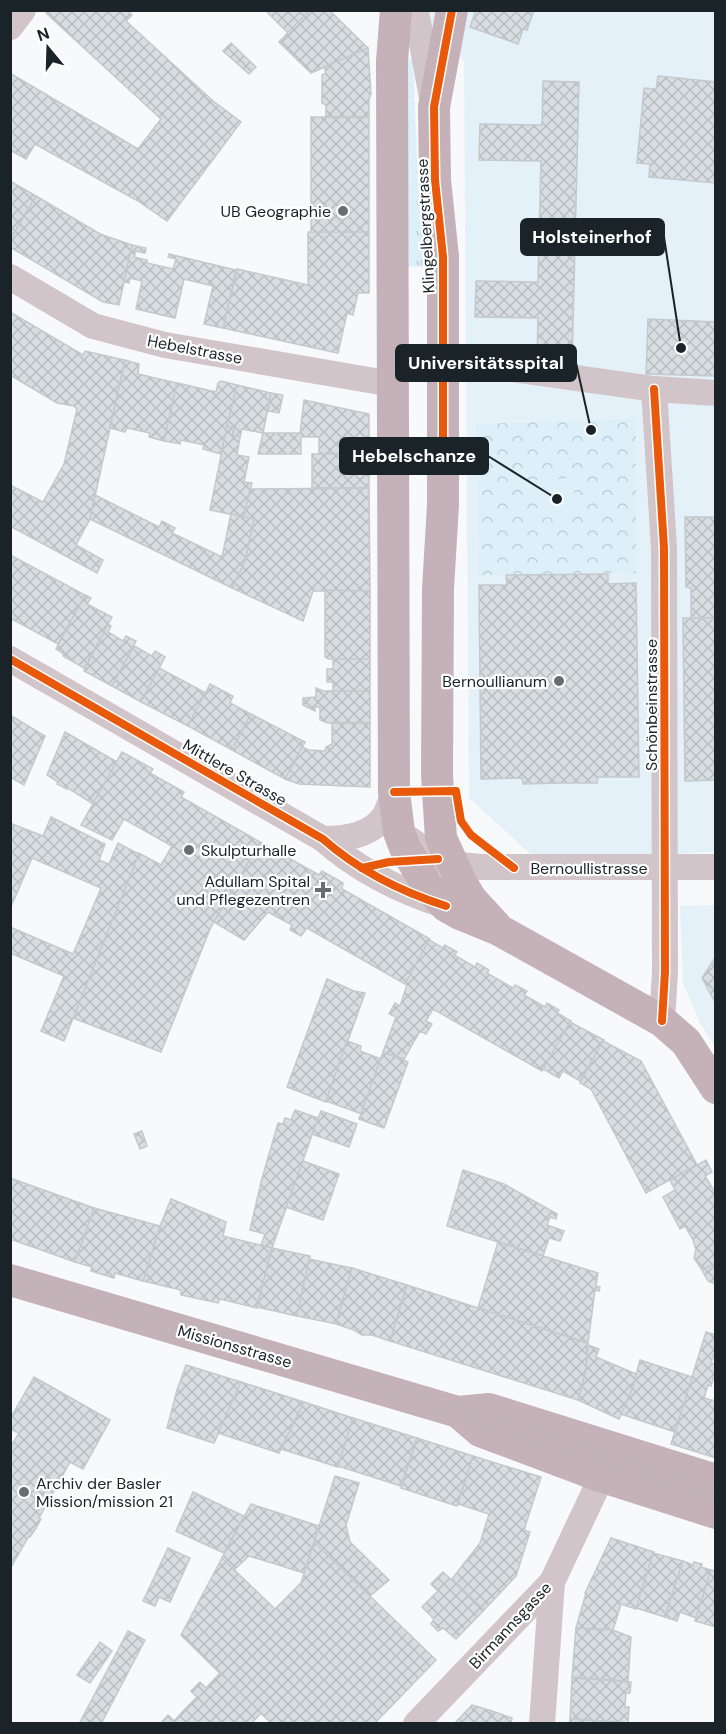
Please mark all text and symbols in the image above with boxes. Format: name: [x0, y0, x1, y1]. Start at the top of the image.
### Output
north arrow: [18, 18, 78, 78]
text: N: [34, 22, 52, 46]
street label: Klingelbergstrasse: [411, 158, 440, 294]
place label: UB Geographie: [221, 201, 331, 222]
marker: UB Geographie: [336, 204, 350, 218]
callout: Holsteinerhof: [521, 219, 664, 255]
text: Holsteinerhof: [532, 225, 652, 249]
street label: Hebelstrasse: [146, 330, 244, 369]
callout: Universitätsspital: [396, 345, 576, 381]
text: Universitätsspital: [408, 351, 564, 375]
callout: Hebelschanze: [340, 438, 488, 474]
text: Hebelschanze: [352, 444, 476, 468]
street label: Schönbeinstrasse: [641, 639, 662, 771]
place label: Bernoullianum: [442, 671, 547, 692]
marker: Bernoullianum: [552, 674, 566, 688]
street label: Mittlere Strasse: [179, 734, 291, 811]
place label: Skulpturhalle: [201, 840, 296, 861]
marker: Skulpturhalle: [182, 843, 196, 857]
street label: Bernoullistrasse: [530, 858, 648, 879]
place label: Adullam Spital und Pflegezentren: [177, 871, 310, 910]
marker: Adullam Spital und Pflegezentren: [314, 881, 332, 899]
street label: Missionsstrasse: [175, 1320, 294, 1373]
place label: Archiv der Basler Mission/mission 21: [36, 1473, 173, 1512]
marker: Archiv der Basler Mission/mission 21: [17, 1485, 31, 1499]
street label: Birmannsgasse: [465, 1577, 556, 1673]

